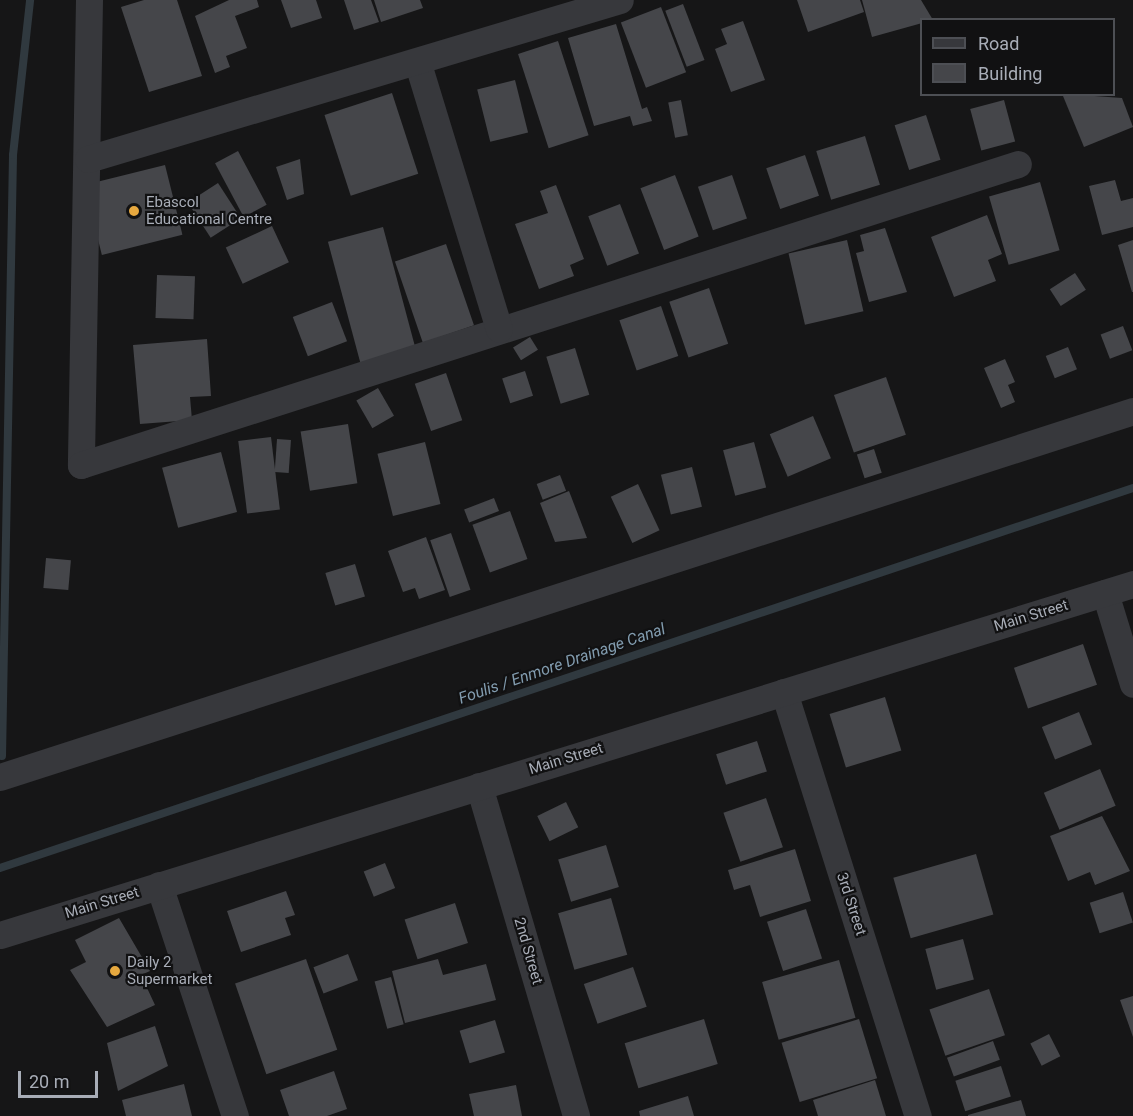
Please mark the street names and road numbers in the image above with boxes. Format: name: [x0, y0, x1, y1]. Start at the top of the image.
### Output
street label: Main Street: [992, 596, 1070, 636]
street label: Main Street: [527, 739, 605, 779]
street label: 3rd Street: [832, 870, 870, 938]
street label: Main Street: [63, 883, 141, 923]
street label: 2nd Street: [510, 916, 546, 986]

